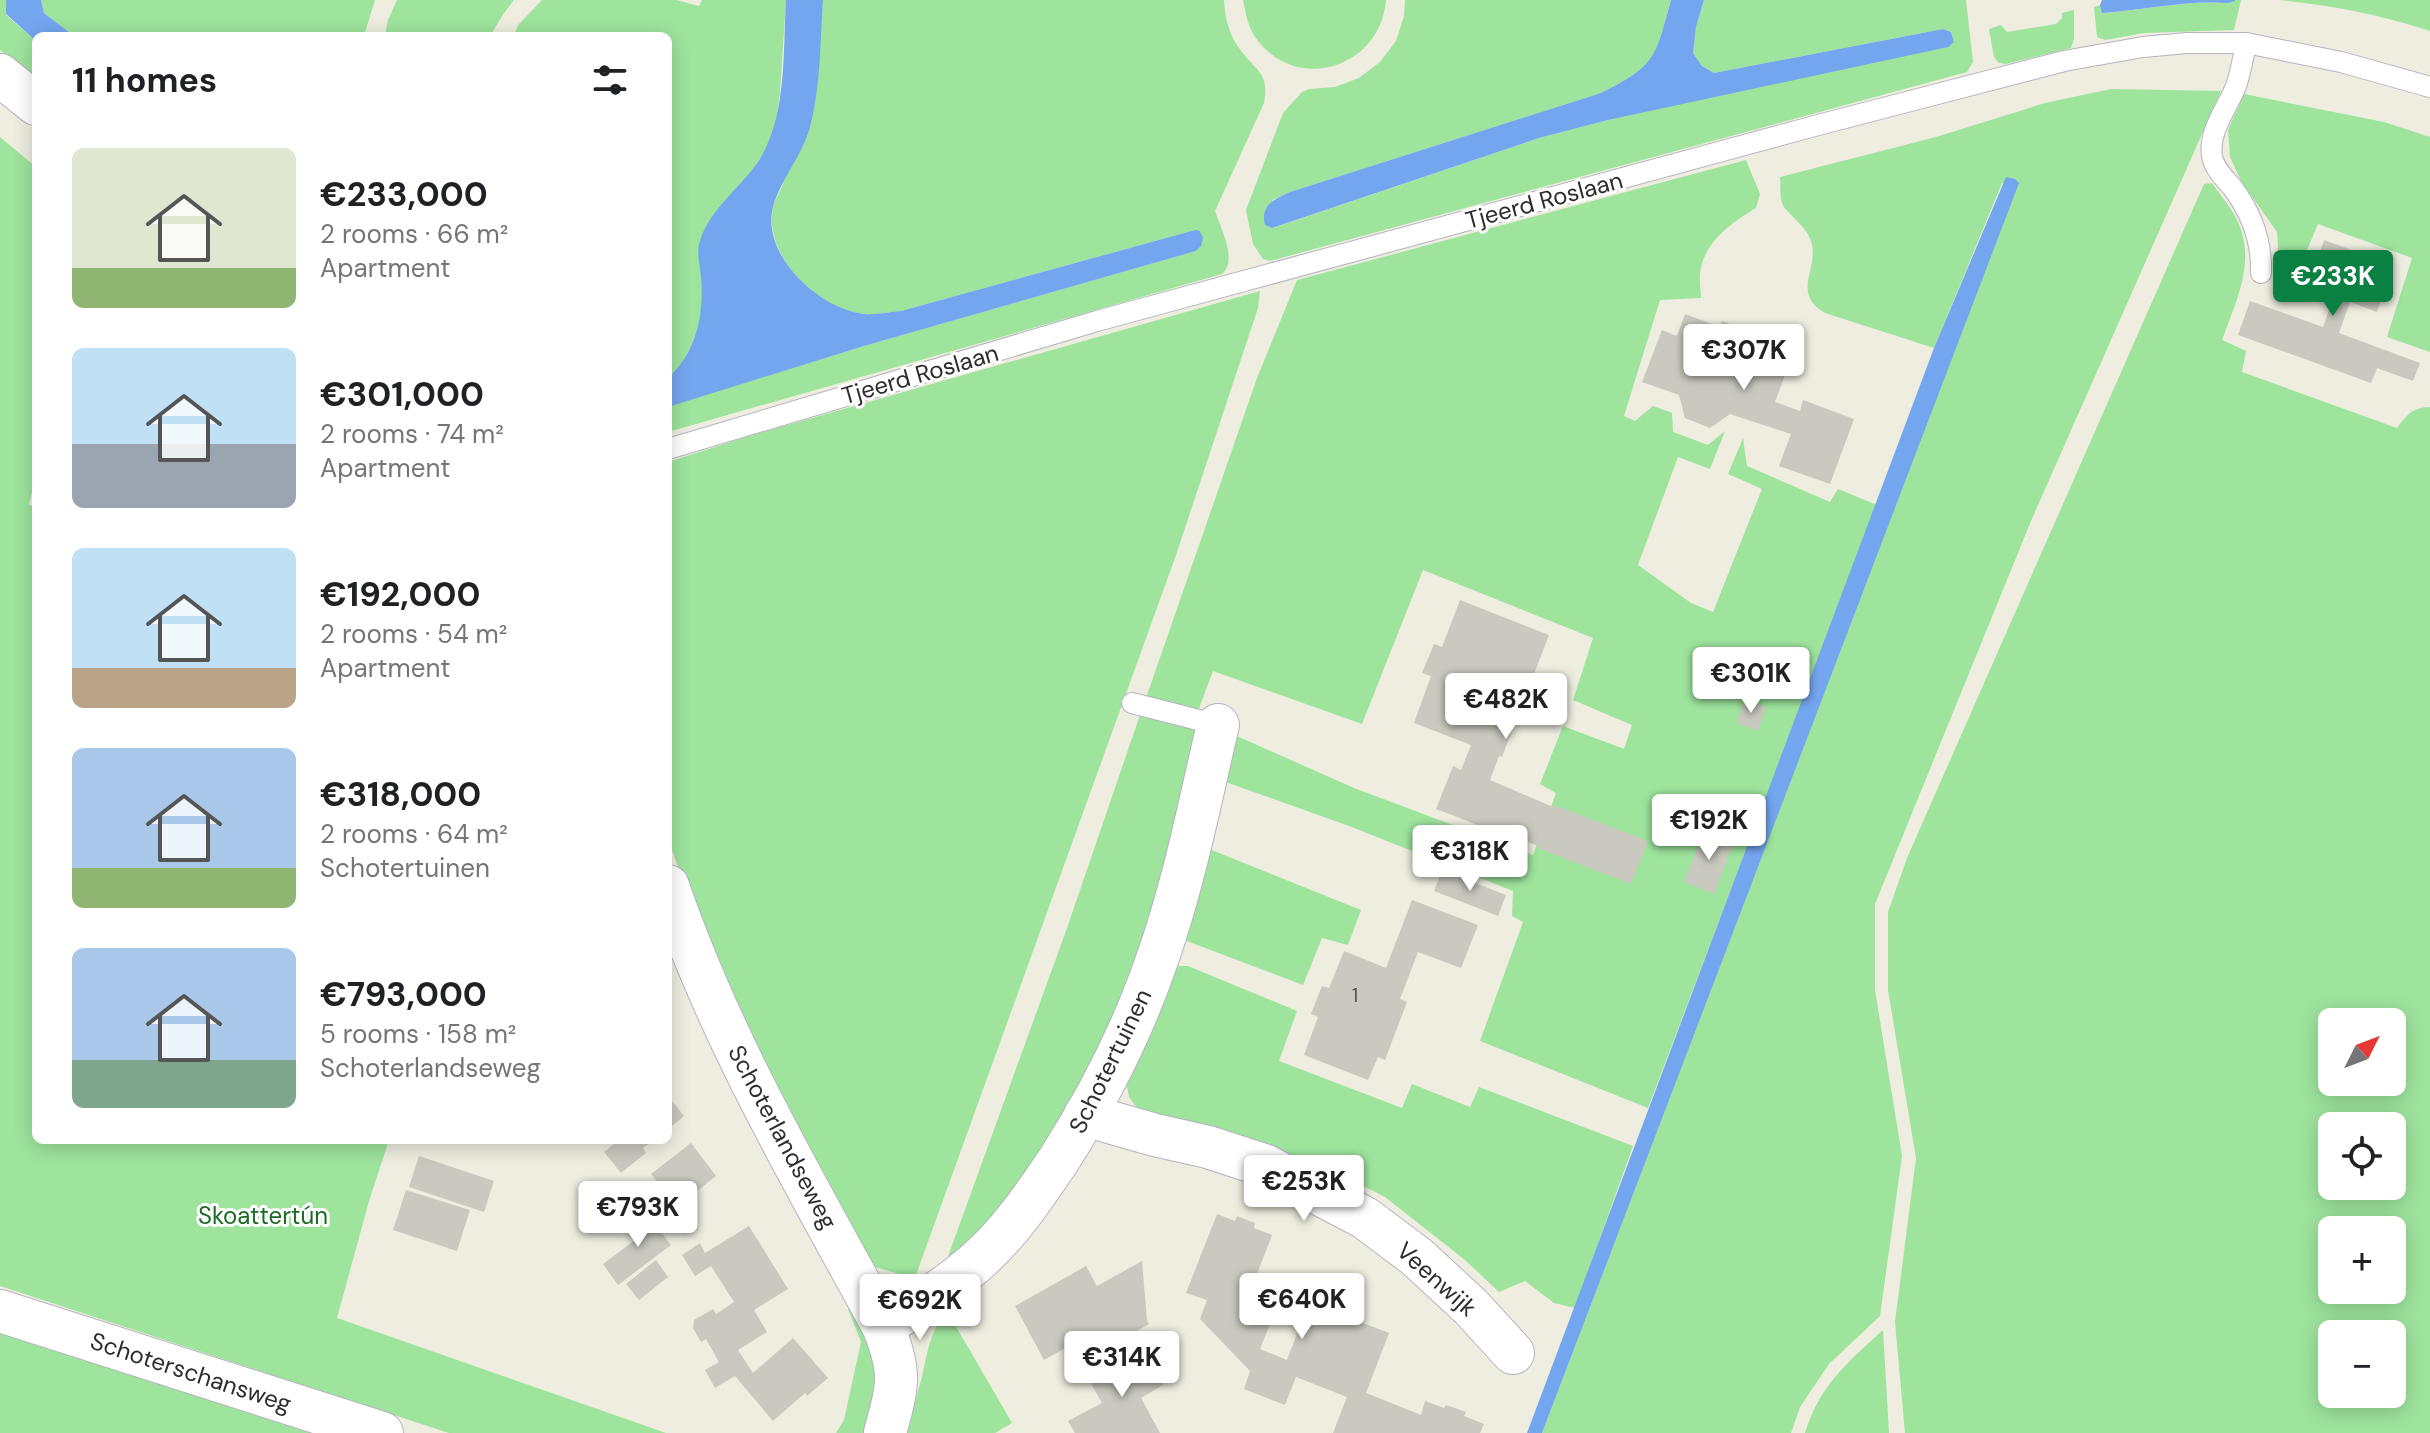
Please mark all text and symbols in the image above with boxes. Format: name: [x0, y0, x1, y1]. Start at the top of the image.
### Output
text: 11 homes: [72, 58, 217, 103]
icon: filters: [588, 58, 632, 102]
street label: Tjeerd Roslaan: [1462, 164, 1626, 236]
text: €233,000: [320, 172, 488, 217]
icon: home: [136, 180, 232, 276]
text: 2 rooms · 66 m²: [320, 217, 508, 251]
pin: €233K: [2277, 250, 2389, 318]
text: Apartment: [320, 251, 451, 285]
text: €233K: [2291, 259, 2375, 293]
pin: €307K: [1688, 324, 1800, 392]
text: €307K: [1701, 333, 1787, 367]
street label: Tjeerd Roslaan: [838, 337, 1002, 411]
text: €301,000: [320, 372, 484, 417]
icon: home: [136, 380, 232, 476]
text: 2 rooms · 74 m²: [320, 417, 504, 451]
text: Apartment: [320, 451, 451, 485]
text: €192,000: [320, 572, 480, 617]
icon: home: [136, 580, 232, 676]
text: 2 rooms · 54 m²: [320, 617, 507, 651]
pin: €301K: [1695, 647, 1807, 715]
text: Apartment: [320, 651, 451, 685]
text: €301K: [1711, 656, 1791, 690]
pin: €482K: [1450, 673, 1562, 741]
text: €482K: [1463, 682, 1549, 716]
text: €318,000: [320, 772, 481, 817]
icon: home: [136, 780, 232, 876]
pin: €192K: [1653, 794, 1765, 862]
text: €192K: [1670, 803, 1748, 837]
text: 2 rooms · 64 m²: [320, 817, 508, 851]
pin: €318K: [1414, 825, 1526, 893]
text: €318K: [1431, 834, 1509, 868]
text: Schotertuinen: [320, 851, 490, 885]
text: €793,000: [320, 972, 487, 1017]
icon: home: [136, 980, 232, 1076]
house number: 1: [1352, 982, 1358, 1008]
street label: Schotertuinen: [1062, 984, 1158, 1138]
north arrow: [2318, 1008, 2406, 1096]
map controls: [2318, 1008, 2406, 1408]
text: 5 rooms · 158 m²: [320, 1017, 516, 1051]
street label: Schoterlandseweg: [721, 1040, 845, 1234]
text: Schoterlandseweg: [320, 1051, 541, 1085]
button: locate: [2318, 1112, 2406, 1200]
pin: €253K: [1248, 1155, 1360, 1223]
text: €253K: [1262, 1164, 1346, 1198]
pin: €793K: [582, 1181, 694, 1249]
text: €793K: [596, 1190, 680, 1224]
park label: Skoattertún: [198, 1200, 328, 1231]
button: +: [2318, 1216, 2406, 1304]
street label: Veenwijk: [1390, 1235, 1484, 1323]
pin: €640K: [1246, 1273, 1358, 1341]
pin: €692K: [864, 1274, 976, 1342]
text: €640K: [1257, 1282, 1347, 1316]
text: €692K: [878, 1283, 962, 1317]
button: −: [2318, 1320, 2406, 1408]
street label: Schoterschansweg: [87, 1325, 295, 1419]
pin: €314K: [1066, 1331, 1178, 1399]
text: €314K: [1082, 1340, 1162, 1374]

